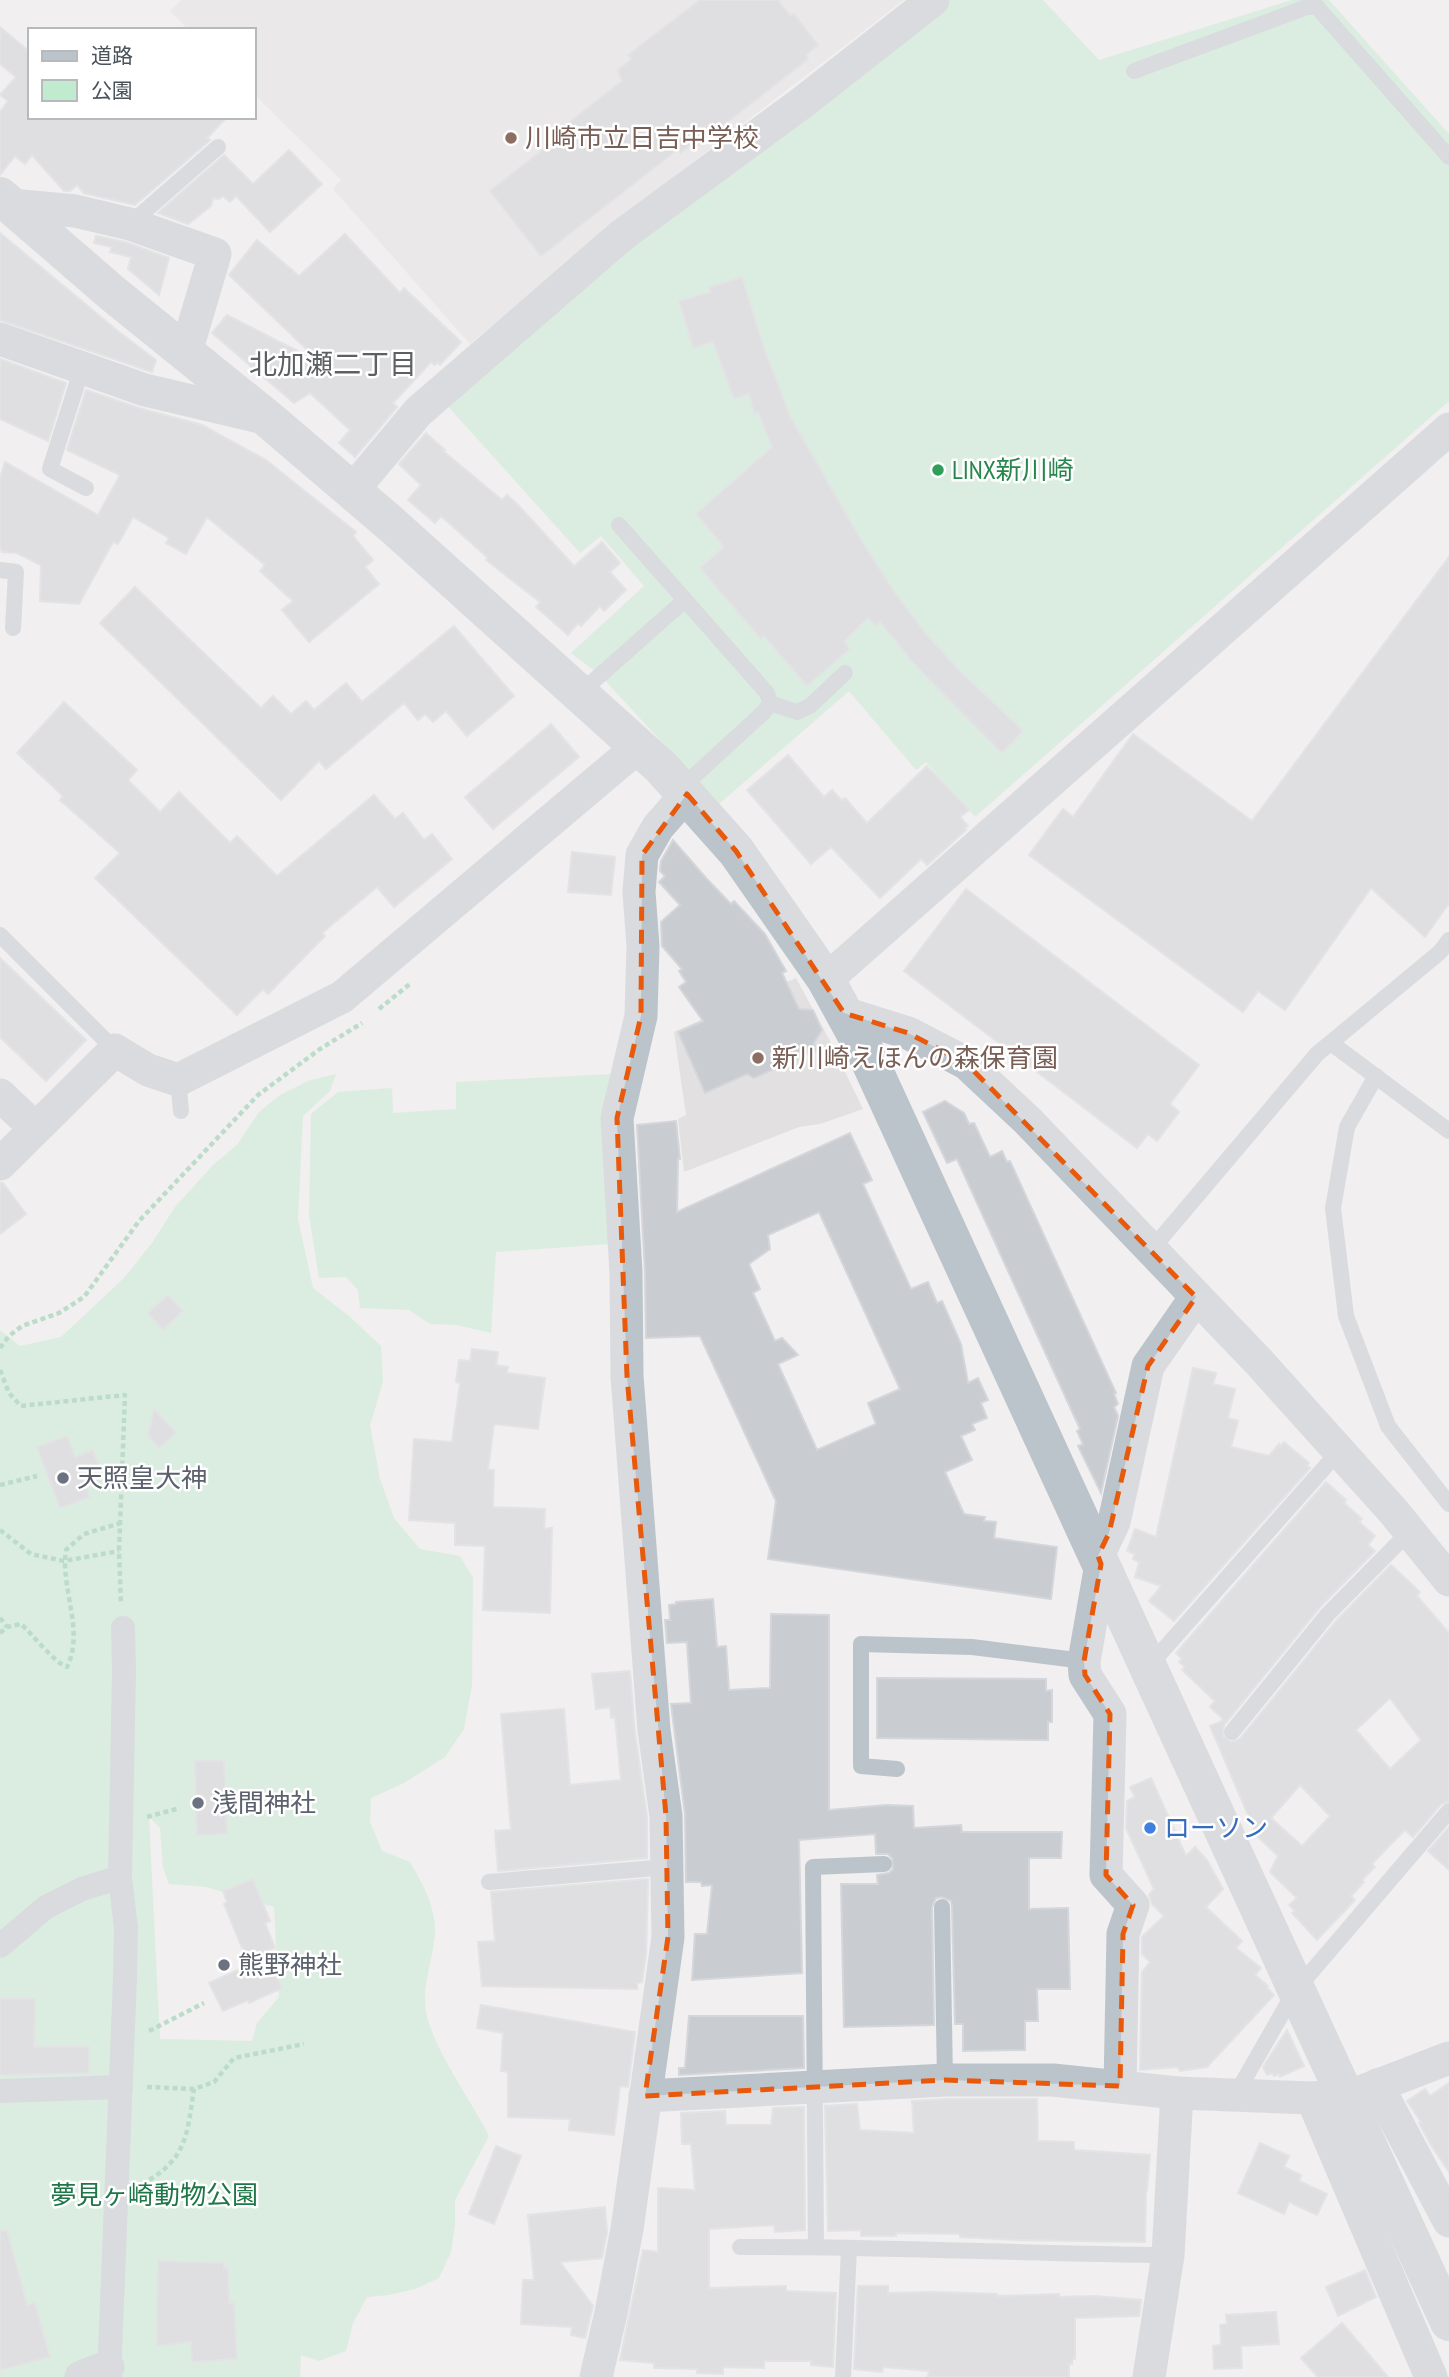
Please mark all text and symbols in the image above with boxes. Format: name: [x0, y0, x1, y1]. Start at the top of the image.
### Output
legend: [28, 28, 256, 119]
text: 道路: [91, 42, 133, 69]
text: 公園: [91, 77, 133, 104]
place label: 川崎市立日吉中学校: [525, 121, 759, 154]
marker: 川崎市立日吉中学校: [503, 130, 519, 146]
district label: 北加瀬二丁目: [249, 345, 417, 382]
place label: LINX新川崎: [952, 453, 1074, 486]
marker: LINX新川崎: [930, 462, 946, 478]
place label: 新川崎えほんの森保育園: [772, 1041, 1058, 1074]
marker: 新川崎えほんの森保育園: [750, 1050, 766, 1066]
place label: 天照皇大神: [77, 1461, 207, 1494]
marker: 天照皇大神: [55, 1470, 71, 1486]
place label: 浅間神社: [212, 1786, 316, 1819]
marker: 浅間神社: [190, 1795, 206, 1811]
place label: ローソン: [1164, 1811, 1268, 1844]
marker: ローソン: [1142, 1820, 1158, 1836]
place label: 熊野神社: [238, 1948, 342, 1981]
marker: 熊野神社: [216, 1957, 232, 1973]
park label: 夢見ヶ崎動物公園: [50, 2178, 258, 2211]

